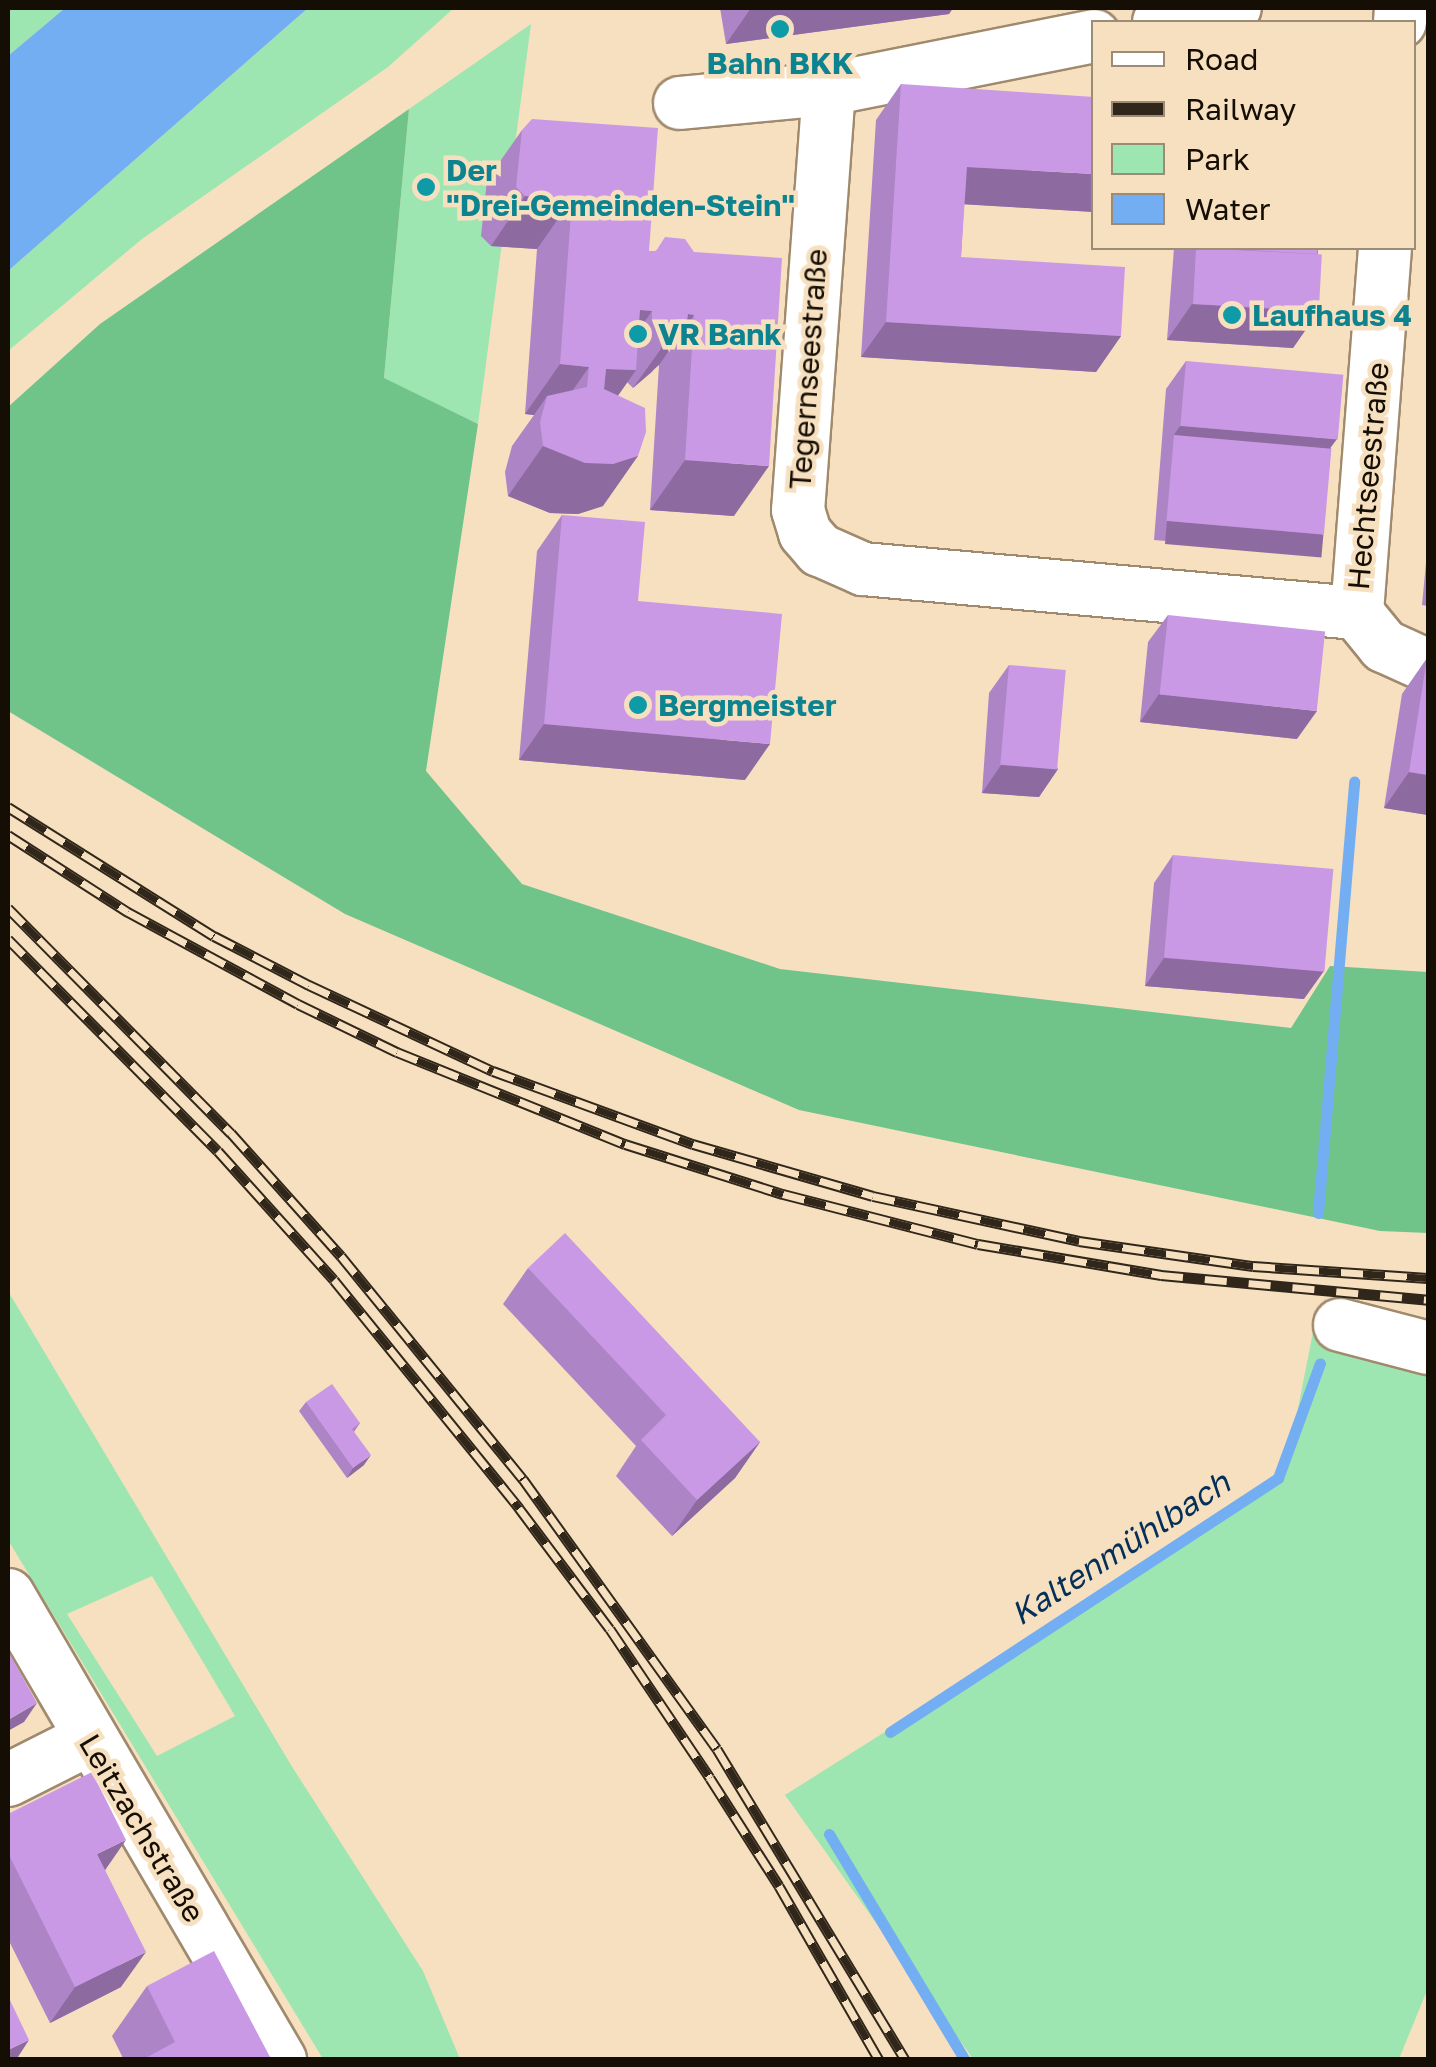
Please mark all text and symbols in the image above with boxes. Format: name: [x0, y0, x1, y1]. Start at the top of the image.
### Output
marker: Bahn BKK: [769, 18, 791, 40]
legend: [1091, 20, 1416, 250]
text: Road: [1185, 41, 1259, 77]
place label: Bahn BKK: [707, 45, 853, 81]
text: Railway: [1185, 91, 1296, 127]
text: Park: [1185, 141, 1250, 177]
place label: Der "Drei-Gemeinden-Stein": [446, 152, 795, 222]
marker: Der "Drei-Gemeinden-Stein": [415, 176, 437, 198]
text: Water: [1185, 191, 1270, 227]
street label: Tegernseestraße: [782, 248, 834, 490]
place label: Laufhaus 4: [1252, 297, 1412, 333]
marker: Laufhaus 4: [1221, 304, 1243, 326]
place label: VR Bank: [658, 316, 782, 352]
marker: VR Bank: [627, 323, 649, 345]
street label: Hechtseestraße: [1340, 361, 1396, 591]
place label: Bergmeister: [658, 687, 837, 723]
marker: Bergmeister: [627, 694, 649, 716]
water label: Kaltenmühlbach: [1003, 1463, 1237, 1633]
street label: Leitzachstraße: [72, 1727, 212, 1929]

